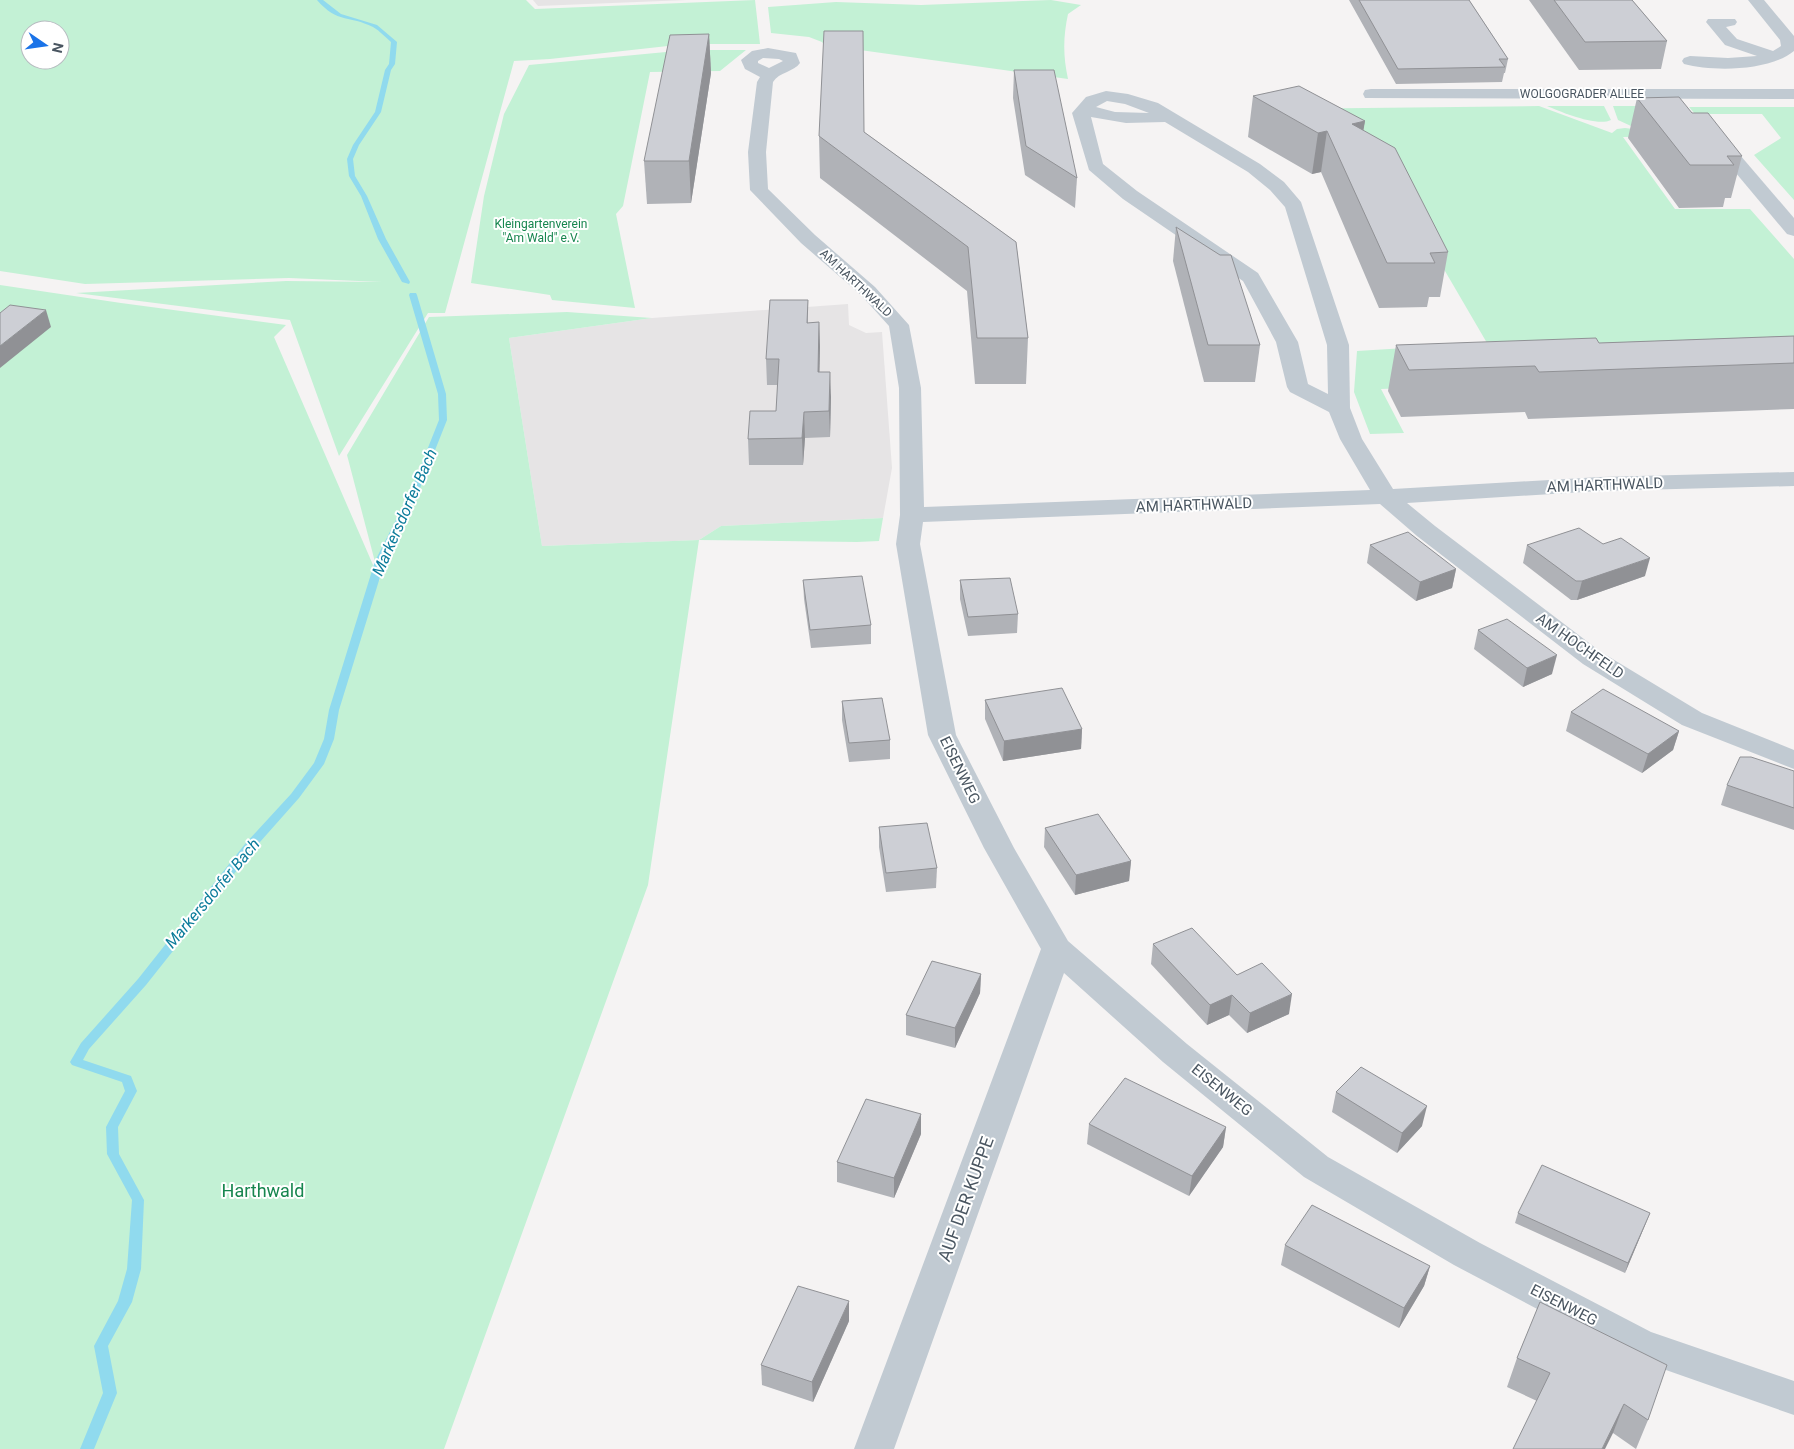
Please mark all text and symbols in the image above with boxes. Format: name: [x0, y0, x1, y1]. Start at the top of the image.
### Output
north arrow: [20, 20, 70, 70]
text: N: [49, 41, 67, 55]
street label: WOLGOGRADER ALLEE: [1520, 87, 1644, 101]
park label: Kleingartenverein "Am Wald" e.V.: [495, 217, 587, 245]
street label: AM HARTHWALD: [817, 246, 895, 320]
water label: Markersdorfer Bach: [368, 446, 441, 579]
street label: AM HARTHWALD: [1547, 474, 1663, 496]
street label: AM HARTHWALD: [1136, 494, 1252, 516]
street label: AM HOCHFELD: [1533, 609, 1627, 683]
street label: EISENWEG: [936, 733, 984, 807]
water label: Markersdorfer Bach: [161, 835, 264, 952]
street label: EISENWEG: [1188, 1060, 1256, 1120]
street label: AUF DER KUPPE: [933, 1134, 998, 1264]
park label: Harthwald: [222, 1180, 304, 1201]
street label: EISENWEG: [1527, 1280, 1601, 1330]

